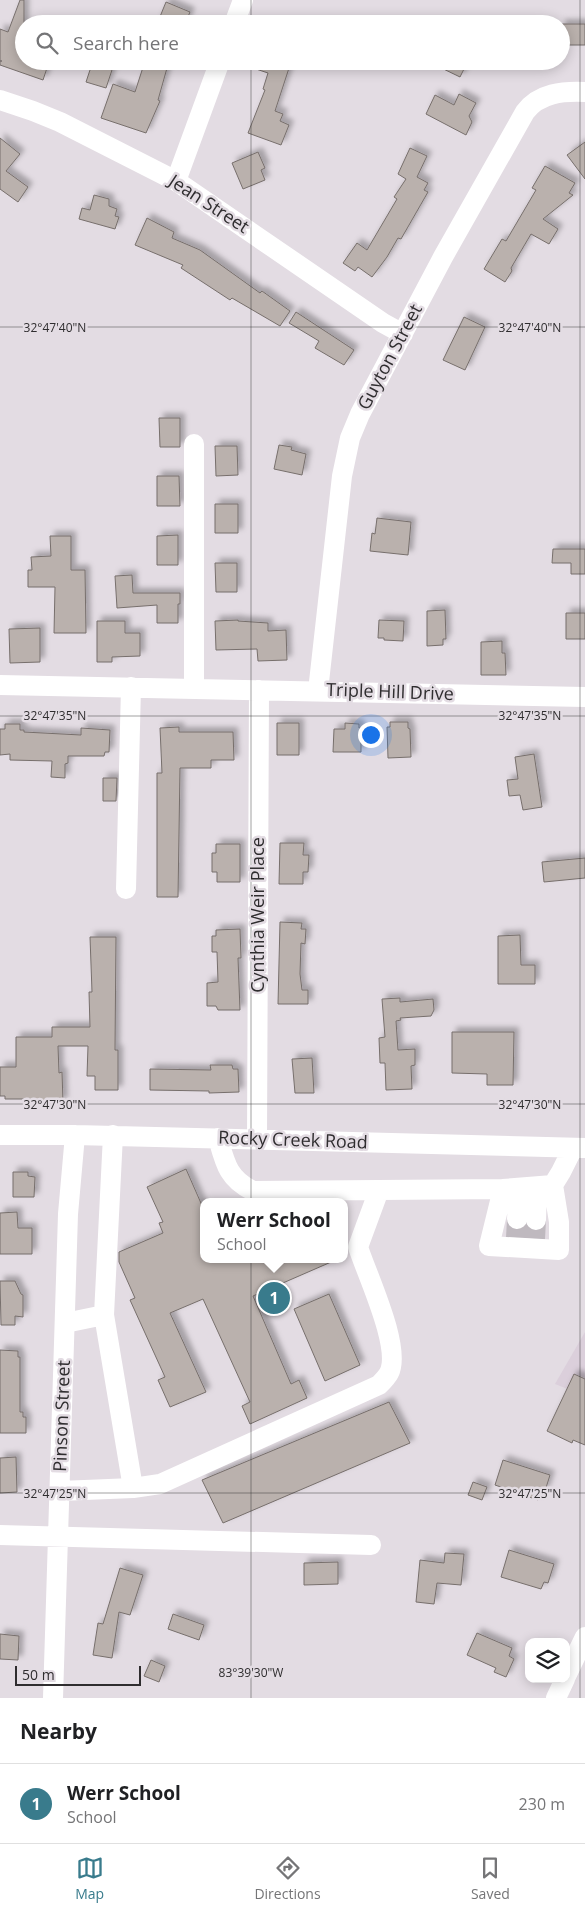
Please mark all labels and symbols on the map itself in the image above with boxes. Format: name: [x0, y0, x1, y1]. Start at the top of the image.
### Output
street label: Jean Street: [163, 167, 254, 238]
street label: Guyton Street: [351, 300, 427, 414]
text: 32°47'40"N: [24, 319, 86, 336]
text: 32°47'40"N: [499, 319, 561, 336]
street label: Triple Hill Drive: [326, 677, 454, 705]
text: 32°47'35"N: [24, 707, 86, 724]
text: 32°47'35"N: [499, 707, 561, 724]
your location: [358, 722, 384, 748]
street label: Cynthia Weir Place: [245, 837, 269, 993]
text: 32°47'30"N: [24, 1096, 86, 1113]
text: 32°47'30"N: [499, 1096, 561, 1113]
street label: Rocky Creek Road: [218, 1124, 368, 1154]
pin: 1: [258, 1279, 290, 1317]
street label: Pinson Street: [47, 1360, 75, 1472]
text: 32°47'25"N: [24, 1485, 86, 1502]
text: 32°47'25"N: [499, 1485, 561, 1502]
scale bar: [15, 1663, 141, 1686]
text: 83°39'30"W: [219, 1664, 283, 1681]

